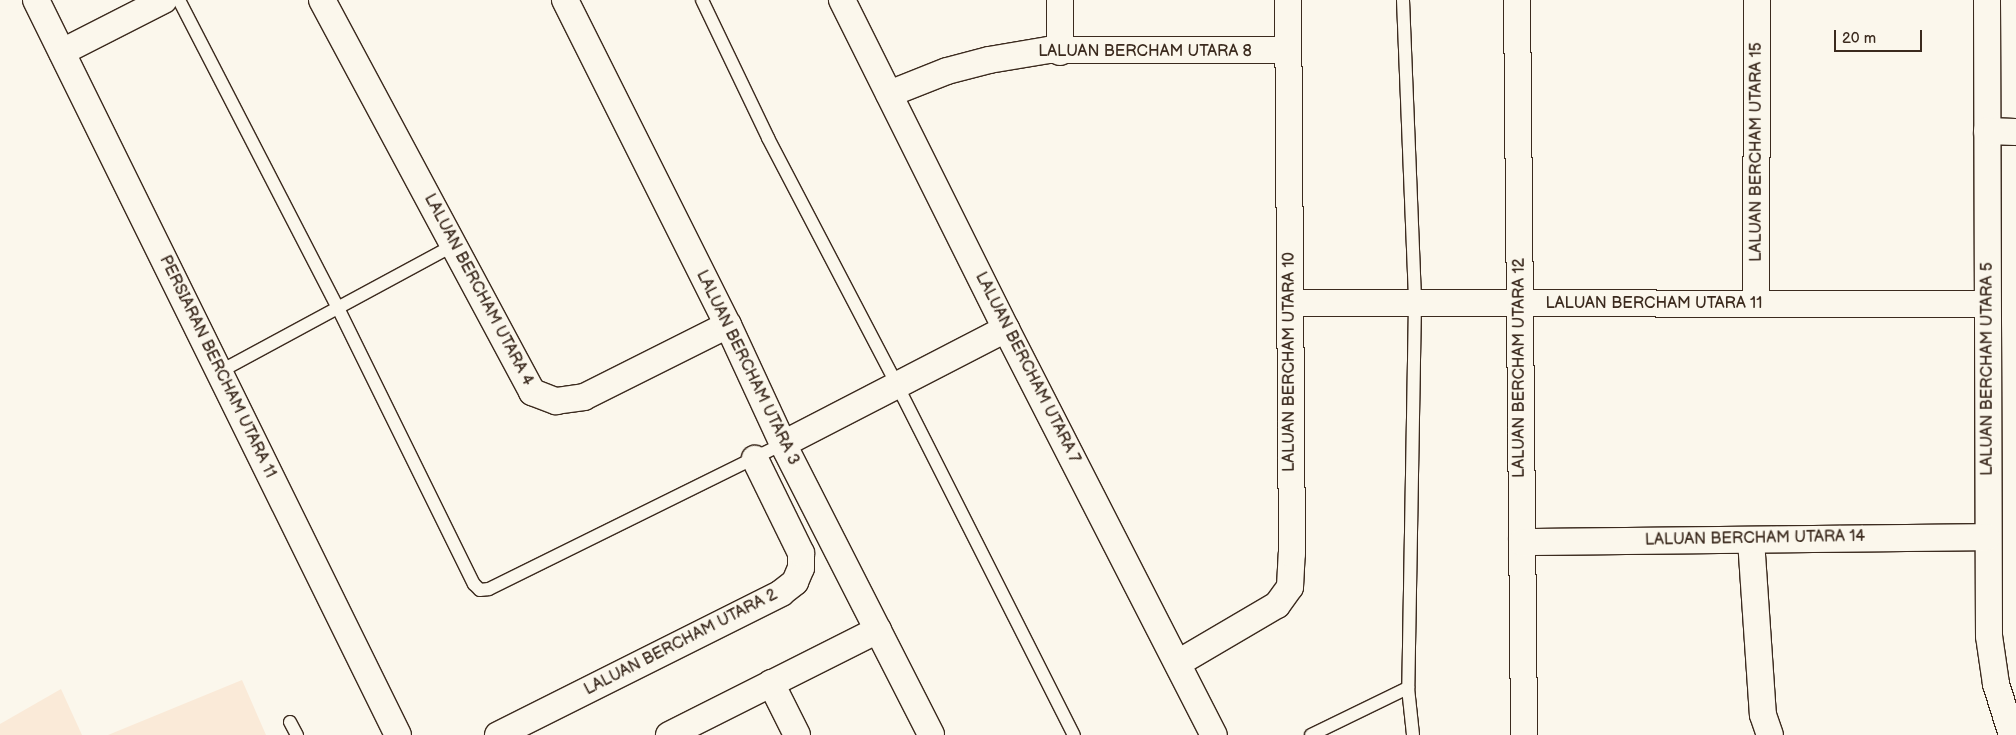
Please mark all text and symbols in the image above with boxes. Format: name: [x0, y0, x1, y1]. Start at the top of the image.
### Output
scale bar: [1836, 20, 1924, 52]
text: 20 m: [1842, 29, 1876, 48]
street label: LALUAN BERCHAM UTARA 8: [1038, 42, 1252, 62]
street label: LALUAN BERCHAM UTARA 15: [1747, 42, 1767, 262]
street label: LALUAN BERCHAM UTARA 4: [419, 191, 537, 389]
street label: LALUAN BERCHAM UTARA 10: [1280, 252, 1300, 472]
street label: PERSIARAN BERCHAM UTARA 11: [155, 253, 279, 481]
street label: LALUAN BERCHAM UTARA 12: [1510, 258, 1530, 478]
street label: LALUAN BERCHAM UTARA 5: [1978, 262, 1998, 476]
street label: LALUAN BERCHAM UTARA 3: [691, 268, 803, 468]
street label: LALUAN BERCHAM UTARA 7: [970, 269, 1084, 467]
street label: LALUAN BERCHAM UTARA 11: [1546, 294, 1762, 314]
street label: LALUAN BERCHAM UTARA 14: [1645, 527, 1865, 551]
street label: LALUAN BERCHAM UTARA 2: [581, 586, 781, 700]

